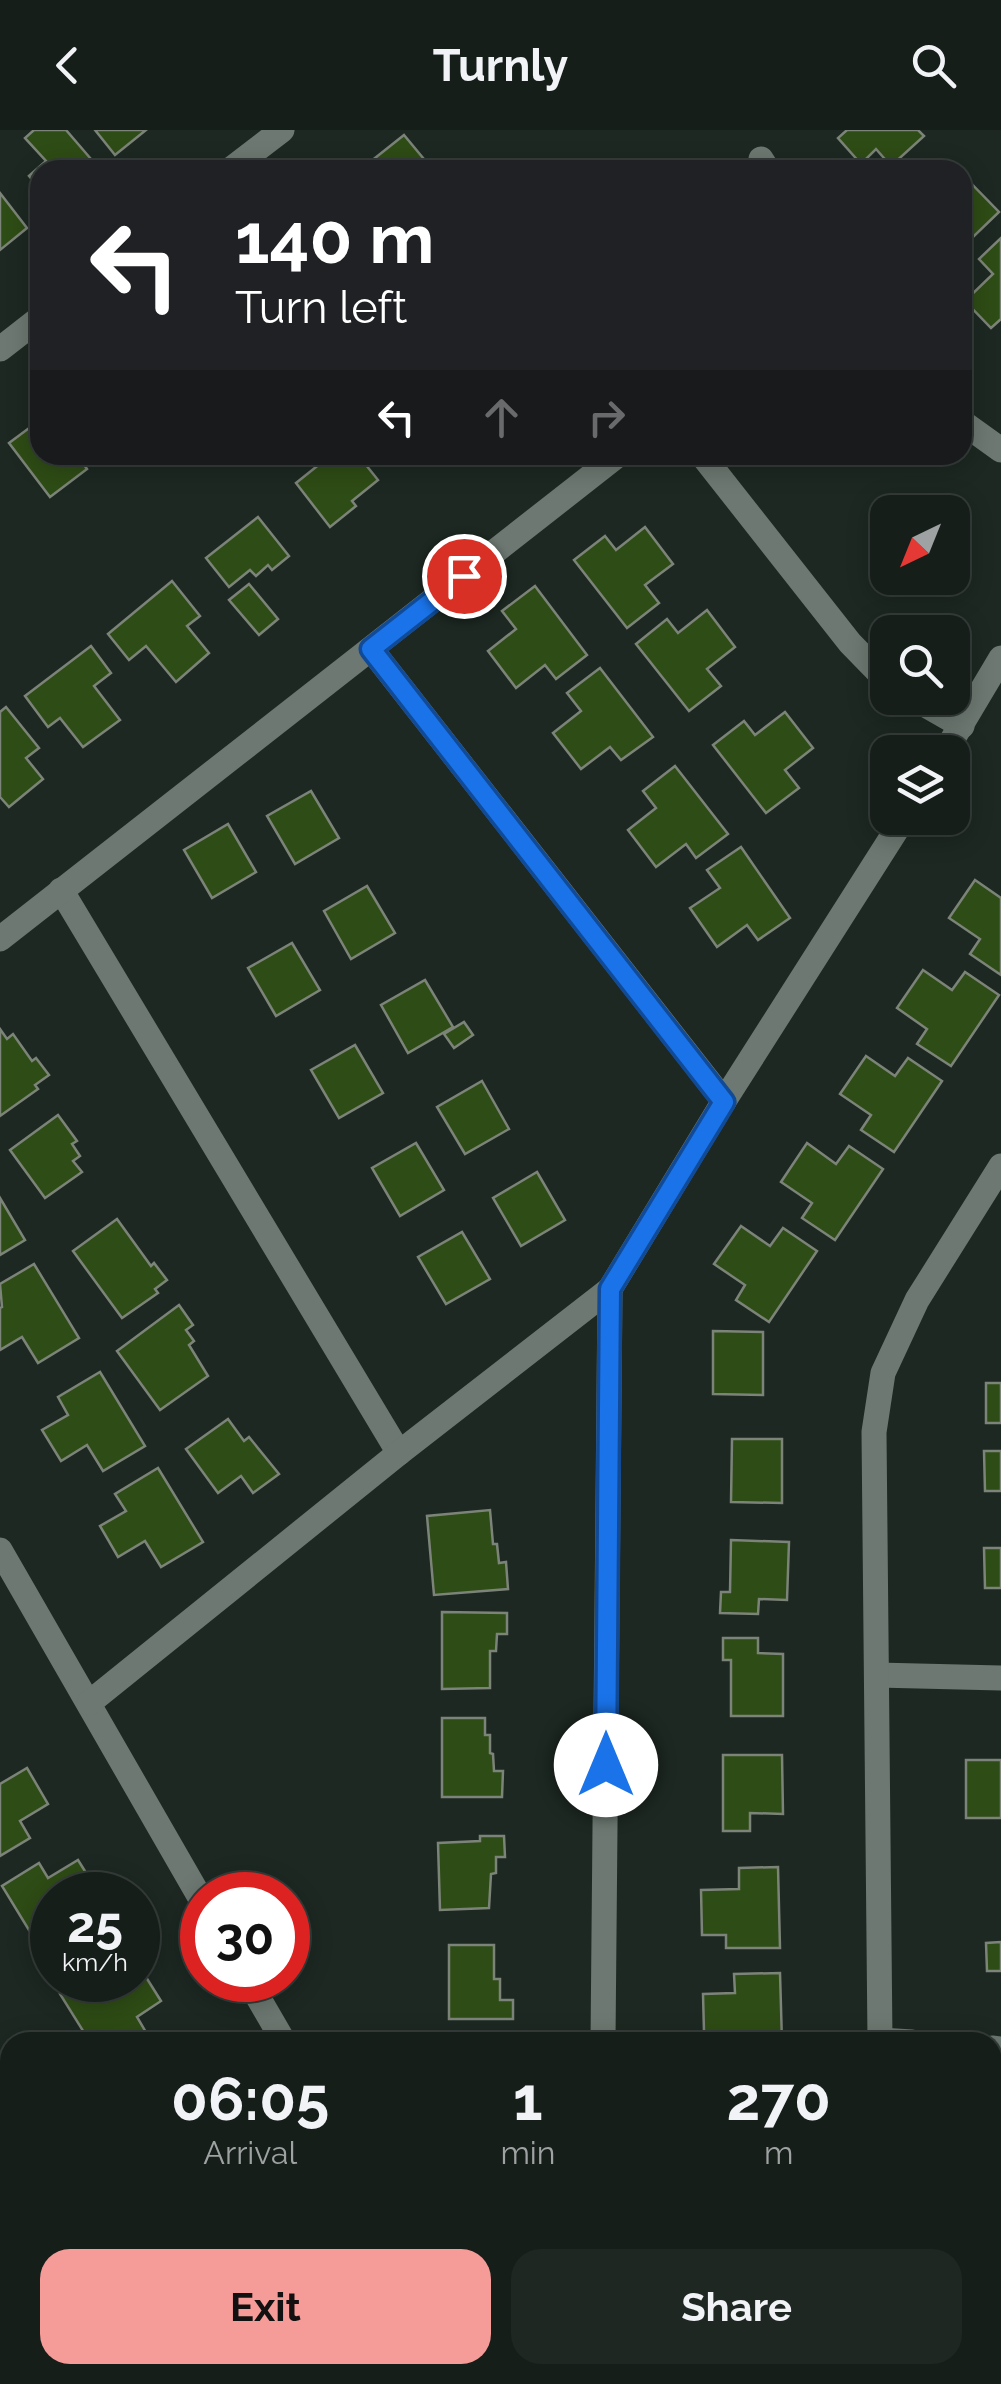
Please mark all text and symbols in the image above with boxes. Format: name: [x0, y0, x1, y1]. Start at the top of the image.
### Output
icon: back: [40, 38, 95, 93]
icon: search: [906, 38, 961, 93]
text: Turnly: [433, 39, 568, 92]
text: 140 m: [235, 197, 435, 279]
icon: left: [70, 200, 200, 330]
text: Turn left: [235, 281, 407, 334]
icon: left: [369, 390, 424, 445]
icon: ahead: [474, 390, 529, 445]
icon: right: [579, 390, 634, 445]
north arrow: [870, 495, 970, 595]
map controls: [870, 495, 970, 835]
pin: [422, 534, 507, 619]
icon: arrive: [437, 549, 492, 604]
button: search: [870, 615, 970, 715]
button: layers: [870, 735, 970, 835]
position arrow: [554, 1713, 658, 1817]
speed limit sign: 30: [180, 1872, 310, 2002]
text: 25: [67, 1895, 123, 1954]
text: km/h: [62, 1947, 128, 1977]
text: 06:05: [171, 2064, 329, 2134]
text: 1: [513, 2064, 543, 2134]
text: 270: [727, 2064, 831, 2134]
text: Arrival: [203, 2134, 297, 2171]
text: min: [500, 2134, 555, 2171]
text: m: [764, 2134, 793, 2171]
button: Exit: [40, 2249, 491, 2364]
button: Share: [511, 2249, 962, 2364]

